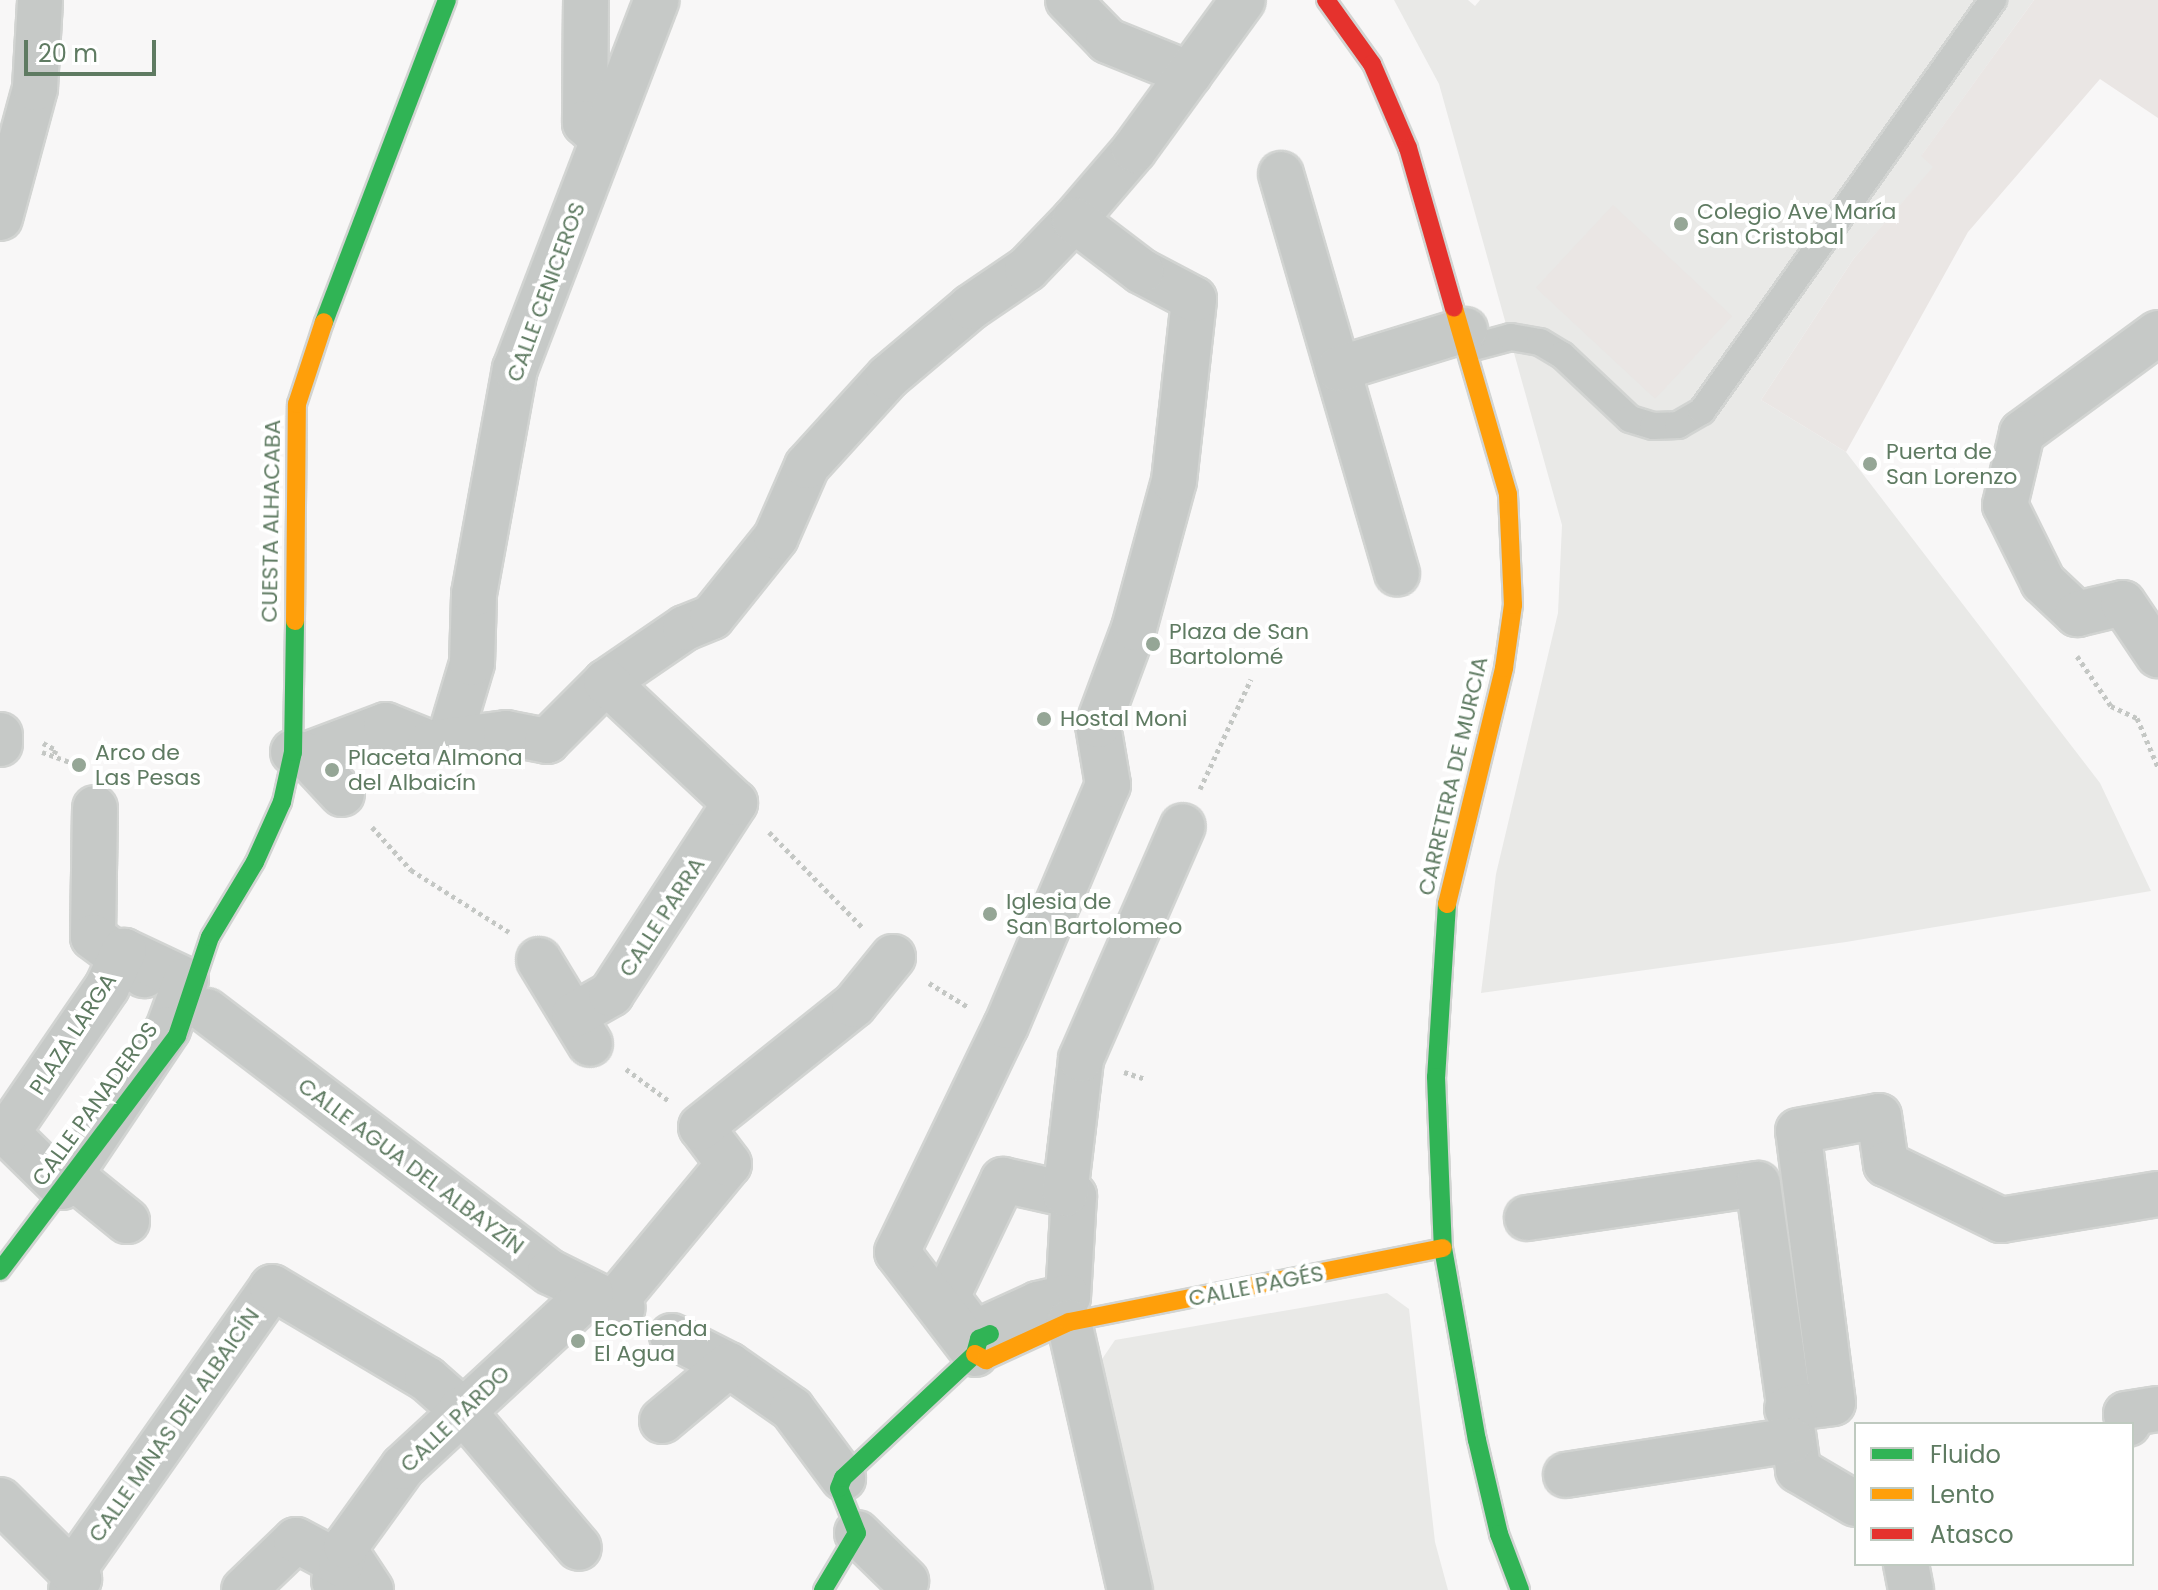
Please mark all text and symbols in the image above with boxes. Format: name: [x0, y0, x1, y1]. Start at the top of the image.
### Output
scale bar: [28, 24, 160, 74]
text: 20 m: [38, 37, 98, 70]
place label: Colegio Ave María San Cristobal: [1697, 198, 1896, 250]
street label: CALLE CENICEROS: [501, 199, 591, 385]
marker: Colegio Ave María San Cristobal: [1672, 215, 1690, 233]
street label: CUESTA ALHACABA: [256, 419, 286, 623]
place label: Puerta de San Lorenzo: [1886, 438, 2017, 490]
marker: Puerta de San Lorenzo: [1861, 455, 1879, 473]
place label: Plaza de San Bartolomé: [1169, 618, 1309, 670]
marker: Plaza de San Bartolomé: [1144, 635, 1162, 653]
street label: CARRETERA DE MURCIA: [1413, 654, 1493, 898]
place label: Hostal Moni: [1060, 706, 1187, 732]
marker: Hostal Moni: [1035, 710, 1053, 728]
place label: Arco de Las Pesas: [95, 739, 201, 790]
place label: Placeta Almona del Albaicín: [348, 744, 523, 796]
marker: Arco de Las Pesas: [70, 756, 88, 774]
marker: Placeta Almona del Albaicín: [323, 761, 341, 779]
street label: CALLE PARRA: [614, 852, 710, 982]
place label: Iglesia de San Bartolomeo: [1006, 888, 1182, 940]
marker: Iglesia de San Bartolomeo: [981, 905, 999, 923]
street label: PLAZA LARGA: [24, 968, 122, 1100]
street label: CALLE PANADEROS: [27, 1017, 163, 1191]
street label: CALLE AGUA DEL ALBAYZÍN: [293, 1072, 529, 1260]
street label: CALLE PAGÉS: [1186, 1260, 1326, 1312]
street label: CALLE MINAS DEL ALBAICÍN: [83, 1303, 265, 1547]
place label: EcoTienda El Agua: [594, 1315, 707, 1366]
marker: EcoTienda El Agua: [569, 1332, 587, 1350]
street label: CALLE PARDO: [395, 1360, 515, 1478]
legend: [1854, 1422, 2134, 1566]
text: Fluido: [1930, 1438, 2001, 1471]
text: Lento: [1930, 1478, 1995, 1511]
text: Atasco: [1930, 1518, 2014, 1551]

